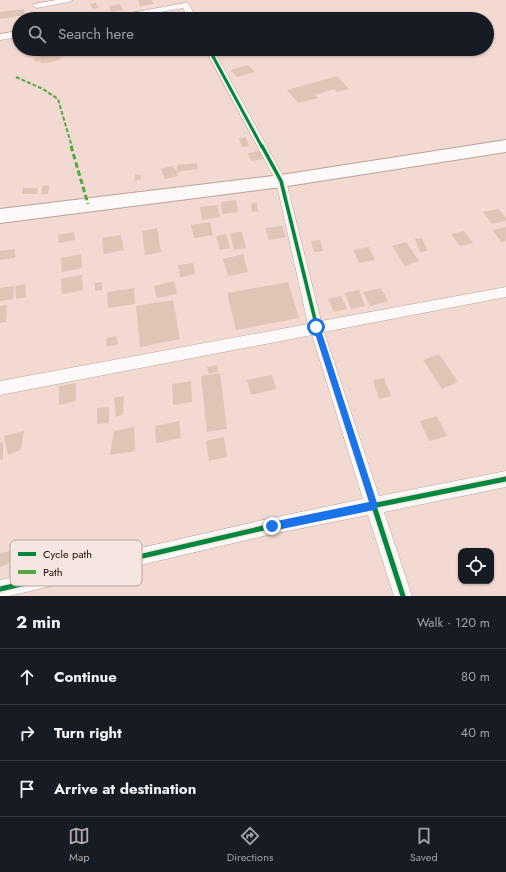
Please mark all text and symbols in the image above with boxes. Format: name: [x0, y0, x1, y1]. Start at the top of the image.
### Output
search box: [12, 12, 494, 56]
icon: search: [26, 23, 48, 45]
text: Search here: [58, 23, 134, 45]
route start: [307, 318, 325, 336]
route end: [263, 517, 281, 535]
legend: [10, 540, 142, 586]
text: Cycle path: [43, 546, 92, 562]
map controls: [458, 548, 494, 584]
button: locate: [458, 548, 494, 584]
text: Path: [43, 564, 62, 580]
text: 2 min: [16, 610, 61, 634]
text: Walk · 120 m: [417, 613, 490, 632]
icon: ahead: [16, 666, 38, 688]
text: Continue: [54, 666, 117, 688]
text: 80 m: [461, 667, 490, 686]
icon: right: [16, 722, 38, 744]
text: Turn right: [54, 722, 122, 744]
text: 40 m: [461, 723, 490, 742]
icon: arrive: [16, 778, 38, 800]
text: Arrive at destination: [54, 778, 196, 800]
tab: Map: [68, 825, 90, 865]
tab: Directions: [227, 825, 273, 865]
tab: Saved: [410, 825, 438, 865]

